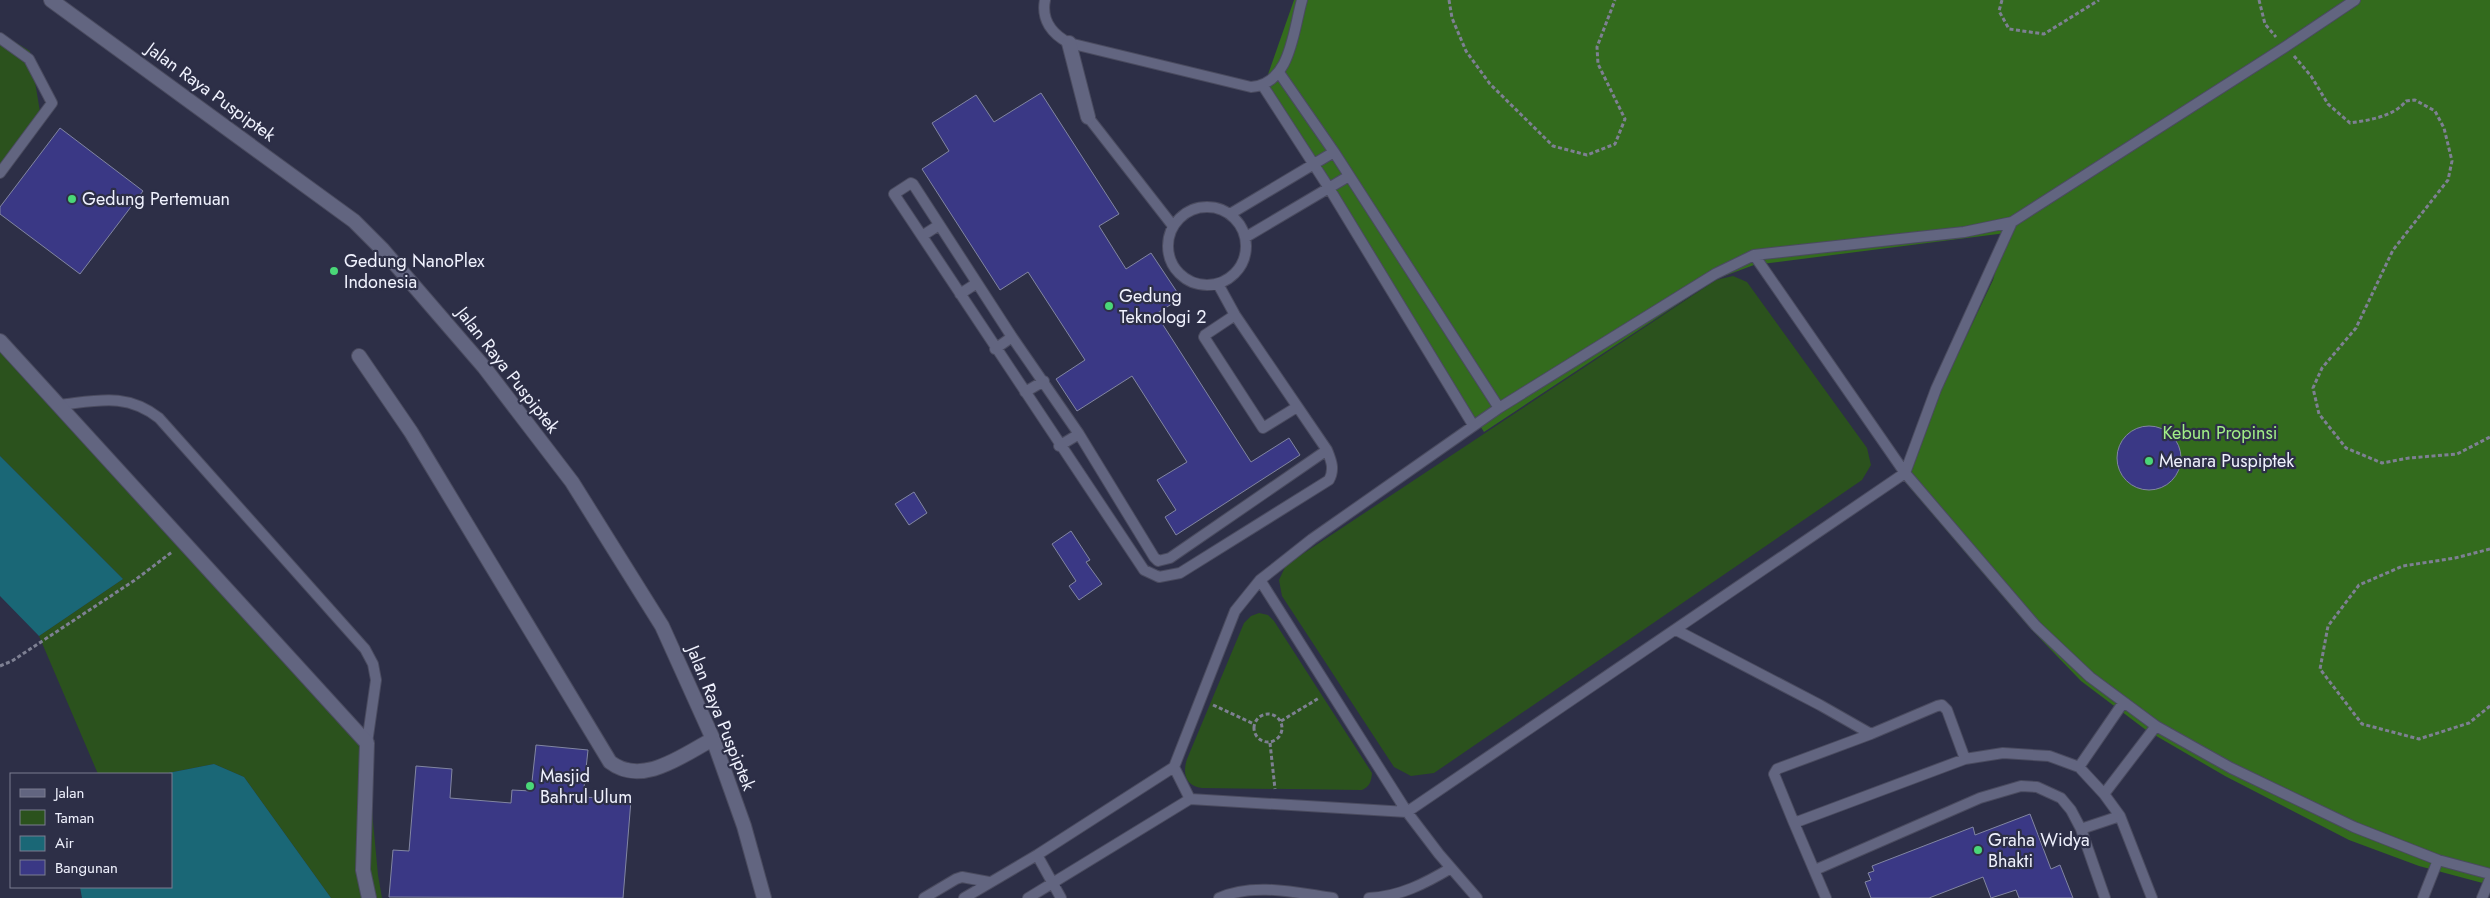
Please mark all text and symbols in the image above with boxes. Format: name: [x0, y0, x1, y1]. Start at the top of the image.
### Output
street label: Jalan Raya Puspiptek: [139, 35, 281, 148]
place label: Gedung Pertemuan: [82, 186, 230, 212]
marker: Gedung Pertemuan: [66, 193, 78, 205]
place label: Gedung NanoPlex Indonesia: [344, 248, 485, 295]
marker: Gedung NanoPlex Indonesia: [328, 265, 340, 277]
place label: Gedung Teknologi 2: [1119, 283, 1207, 330]
street label: Jalan Raya Puspiptek: [449, 300, 566, 439]
marker: Gedung Teknologi 2: [1103, 300, 1115, 312]
park label: Kebun Propinsi: [2162, 420, 2278, 446]
place label: Menara Puspiptek: [2159, 448, 2294, 474]
marker: Menara Puspiptek: [2143, 455, 2155, 467]
street label: Jalan Raya Puspiptek: [679, 640, 762, 794]
place label: Masjid Bahrul Ulum: [540, 763, 632, 810]
legend: [10, 773, 172, 888]
marker: Masjid Bahrul Ulum: [524, 780, 536, 792]
text: Jalan: [53, 782, 84, 804]
text: Taman: [55, 807, 94, 829]
place label: Graha Widya Bhakti: [1988, 827, 2090, 874]
text: Air: [55, 832, 75, 854]
marker: Graha Widya Bhakti: [1972, 844, 1984, 856]
text: Bangunan: [55, 857, 118, 879]

